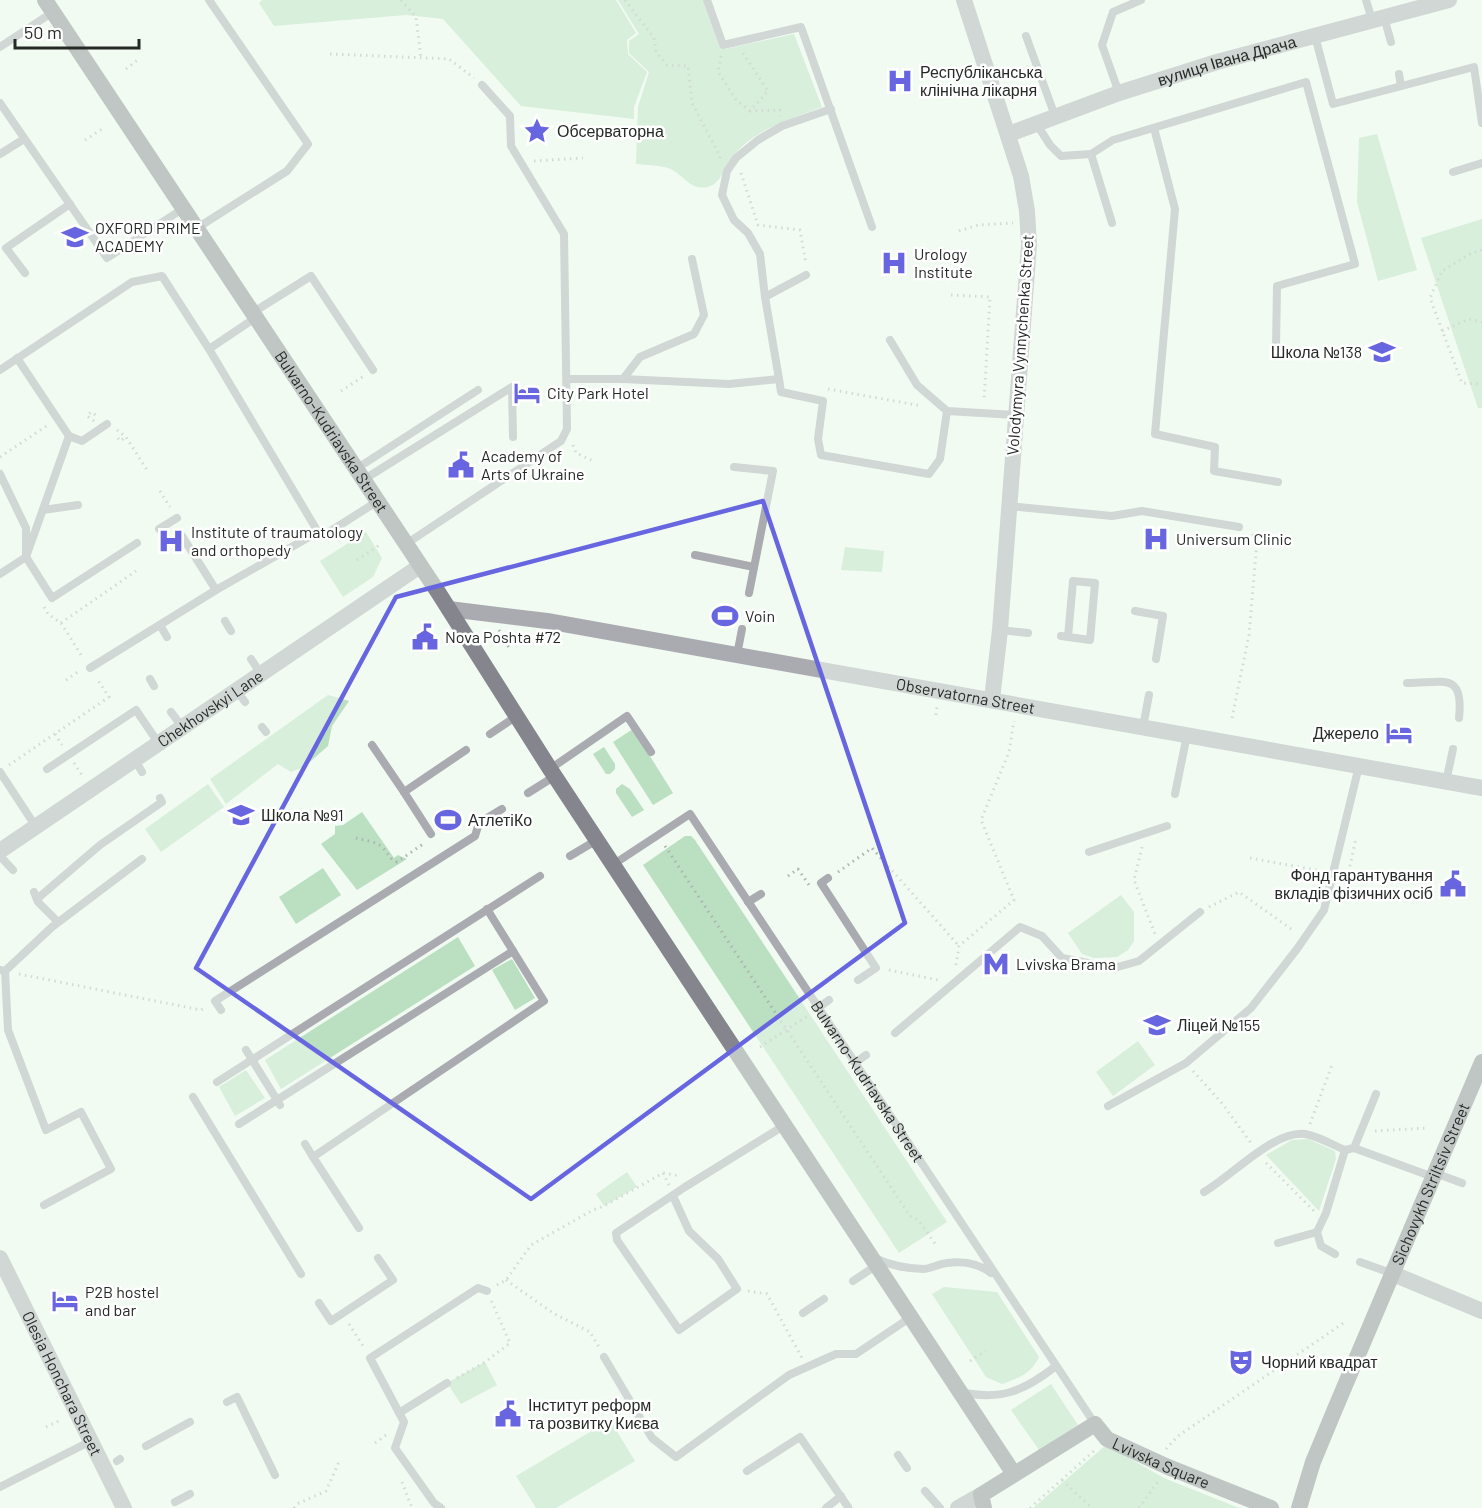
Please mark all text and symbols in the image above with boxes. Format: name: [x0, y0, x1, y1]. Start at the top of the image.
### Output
scale bar: [15, 12, 140, 50]
text: 50 m: [24, 21, 62, 43]
street label: вулиця Івана Драча: [1155, 31, 1298, 89]
place label: Республіканська клінічна лікарня: [920, 62, 1043, 99]
hospital icon: Республіканська клінічна лікарня: [885, 66, 915, 96]
place icon: Обсерваторна: [522, 116, 552, 146]
place label: Обсерваторна: [557, 121, 664, 140]
place label: OXFORD PRIME ACADEMY: [95, 218, 201, 255]
school or university icon: OXFORD PRIME ACADEMY: [60, 222, 90, 252]
street label: Volodymyra Vynnychenka Street: [1002, 234, 1037, 456]
place label: Urology Institute: [914, 244, 973, 281]
hospital icon: Urology Institute: [879, 248, 909, 278]
school or university icon: Школа №138: [1367, 337, 1397, 367]
place label: Школа №138: [1271, 342, 1362, 361]
street label: Bulvarno-Kudriavska Street: [271, 347, 392, 516]
hotel icon: City Park Hotel: [512, 378, 542, 408]
place label: City Park Hotel: [547, 383, 649, 402]
place label: Academy of Arts of Ukraine: [481, 446, 584, 483]
public building icon: Academy of Arts of Ukraine: [446, 450, 476, 480]
place label: Institute of traumatology and orthopedy: [191, 522, 364, 559]
hospital icon: Universum Clinic: [1141, 524, 1171, 554]
hospital icon: Institute of traumatology and orthopedy: [156, 526, 186, 556]
place label: Universum Clinic: [1176, 529, 1292, 548]
sports icon: Voin: [710, 601, 740, 631]
place label: Voin: [745, 606, 775, 625]
public building icon: Nova Poshta #72: [410, 622, 440, 652]
place label: Nova Poshta #72: [445, 627, 561, 646]
street label: Chekhovskyi Lane: [153, 665, 266, 751]
street label: Observatorna Street: [895, 674, 1037, 717]
hotel icon: Джерело: [1384, 718, 1414, 748]
place label: Джерело: [1313, 723, 1379, 742]
school or university icon: Школа №91: [226, 800, 256, 830]
place label: Школа №91: [261, 805, 344, 824]
sports icon: АтлетіКо: [433, 805, 463, 835]
place label: АтлетіКо: [468, 810, 532, 829]
place label: Фонд гарантування вкладів фізичних осіб: [1275, 865, 1433, 902]
public building icon: Фонд гарантування вкладів фізичних осіб: [1438, 869, 1468, 899]
metro station icon: Lvivska Brama: [981, 949, 1011, 979]
place label: Lvivska Brama: [1016, 954, 1116, 973]
street label: Bulvarno-Kudriavska Street: [808, 997, 928, 1166]
school or university icon: Ліцей №155: [1142, 1010, 1172, 1040]
place label: Ліцей №155: [1177, 1015, 1260, 1034]
street label: Sichovykh Striltsiv Street: [1387, 1100, 1473, 1268]
place label: P2B hostel and bar: [85, 1282, 159, 1319]
hotel icon: P2B hostel and bar: [50, 1286, 80, 1316]
street label: Olesia Honchara Street: [19, 1308, 106, 1459]
theatre icon: Чорний квадрат: [1226, 1347, 1256, 1377]
place label: Чорний квадрат: [1261, 1352, 1378, 1371]
place label: Інститут реформ та розвитку Києва: [528, 1395, 659, 1432]
public building icon: Інститут реформ та розвитку Києва: [493, 1399, 523, 1429]
street label: Lvivska Square: [1110, 1433, 1213, 1492]

